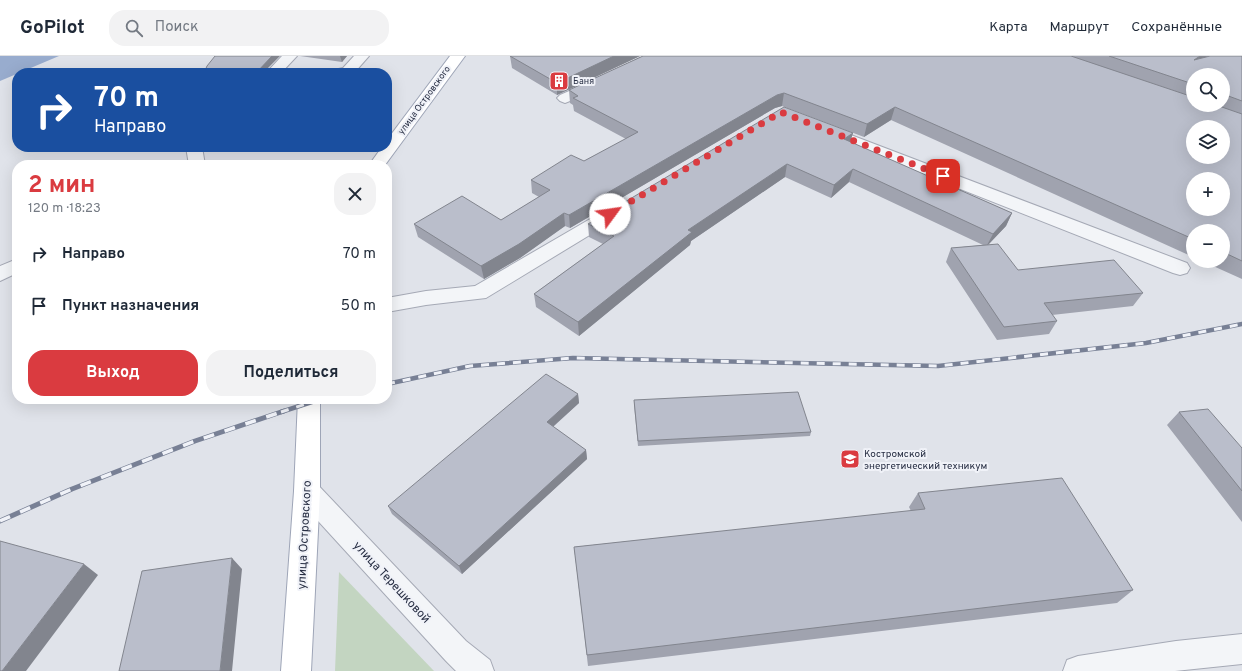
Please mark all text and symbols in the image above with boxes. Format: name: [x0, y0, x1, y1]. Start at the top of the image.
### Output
search box: [109, 10, 389, 46]
text: GoPilot: [20, 16, 85, 40]
icon: search: [123, 17, 145, 39]
text: Поиск: [155, 18, 199, 37]
text: Карта: [989, 19, 1028, 36]
text: Маршрут: [1050, 19, 1109, 36]
text: Сохранённые: [1131, 19, 1222, 36]
street label: улица Островского: [396, 64, 453, 137]
map controls: [1186, 68, 1230, 268]
button: search: [1186, 68, 1230, 112]
building icon: Баня: [548, 70, 570, 92]
place label: Баня: [573, 76, 594, 87]
text: 70 m: [94, 81, 159, 117]
icon: right: [28, 84, 80, 136]
text: Направо: [94, 116, 166, 139]
button: layers: [1186, 120, 1230, 164]
pin: [926, 159, 960, 193]
icon: arrive: [932, 165, 954, 187]
text: 2 мин: [28, 171, 95, 201]
button: +: [1186, 172, 1230, 216]
button: close: [334, 173, 376, 215]
position arrow: [589, 193, 631, 235]
text: 120 m · 18:23: [28, 201, 101, 217]
button: −: [1186, 224, 1230, 268]
icon: right: [28, 243, 50, 265]
text: Направо: [62, 245, 125, 264]
text: 70 m: [343, 245, 376, 264]
icon: arrive: [28, 295, 50, 317]
text: Пункт назначения: [62, 297, 199, 316]
text: 50 m: [341, 297, 376, 316]
button: Выход: [28, 350, 198, 396]
button: Поделиться: [206, 350, 376, 396]
school or university icon: Костромской энергетический техникум: [839, 448, 861, 470]
place label: Костромской энергетический техникум: [864, 448, 987, 473]
street label: улица Островского: [294, 480, 316, 590]
street label: улица Терешковой: [349, 538, 433, 627]

